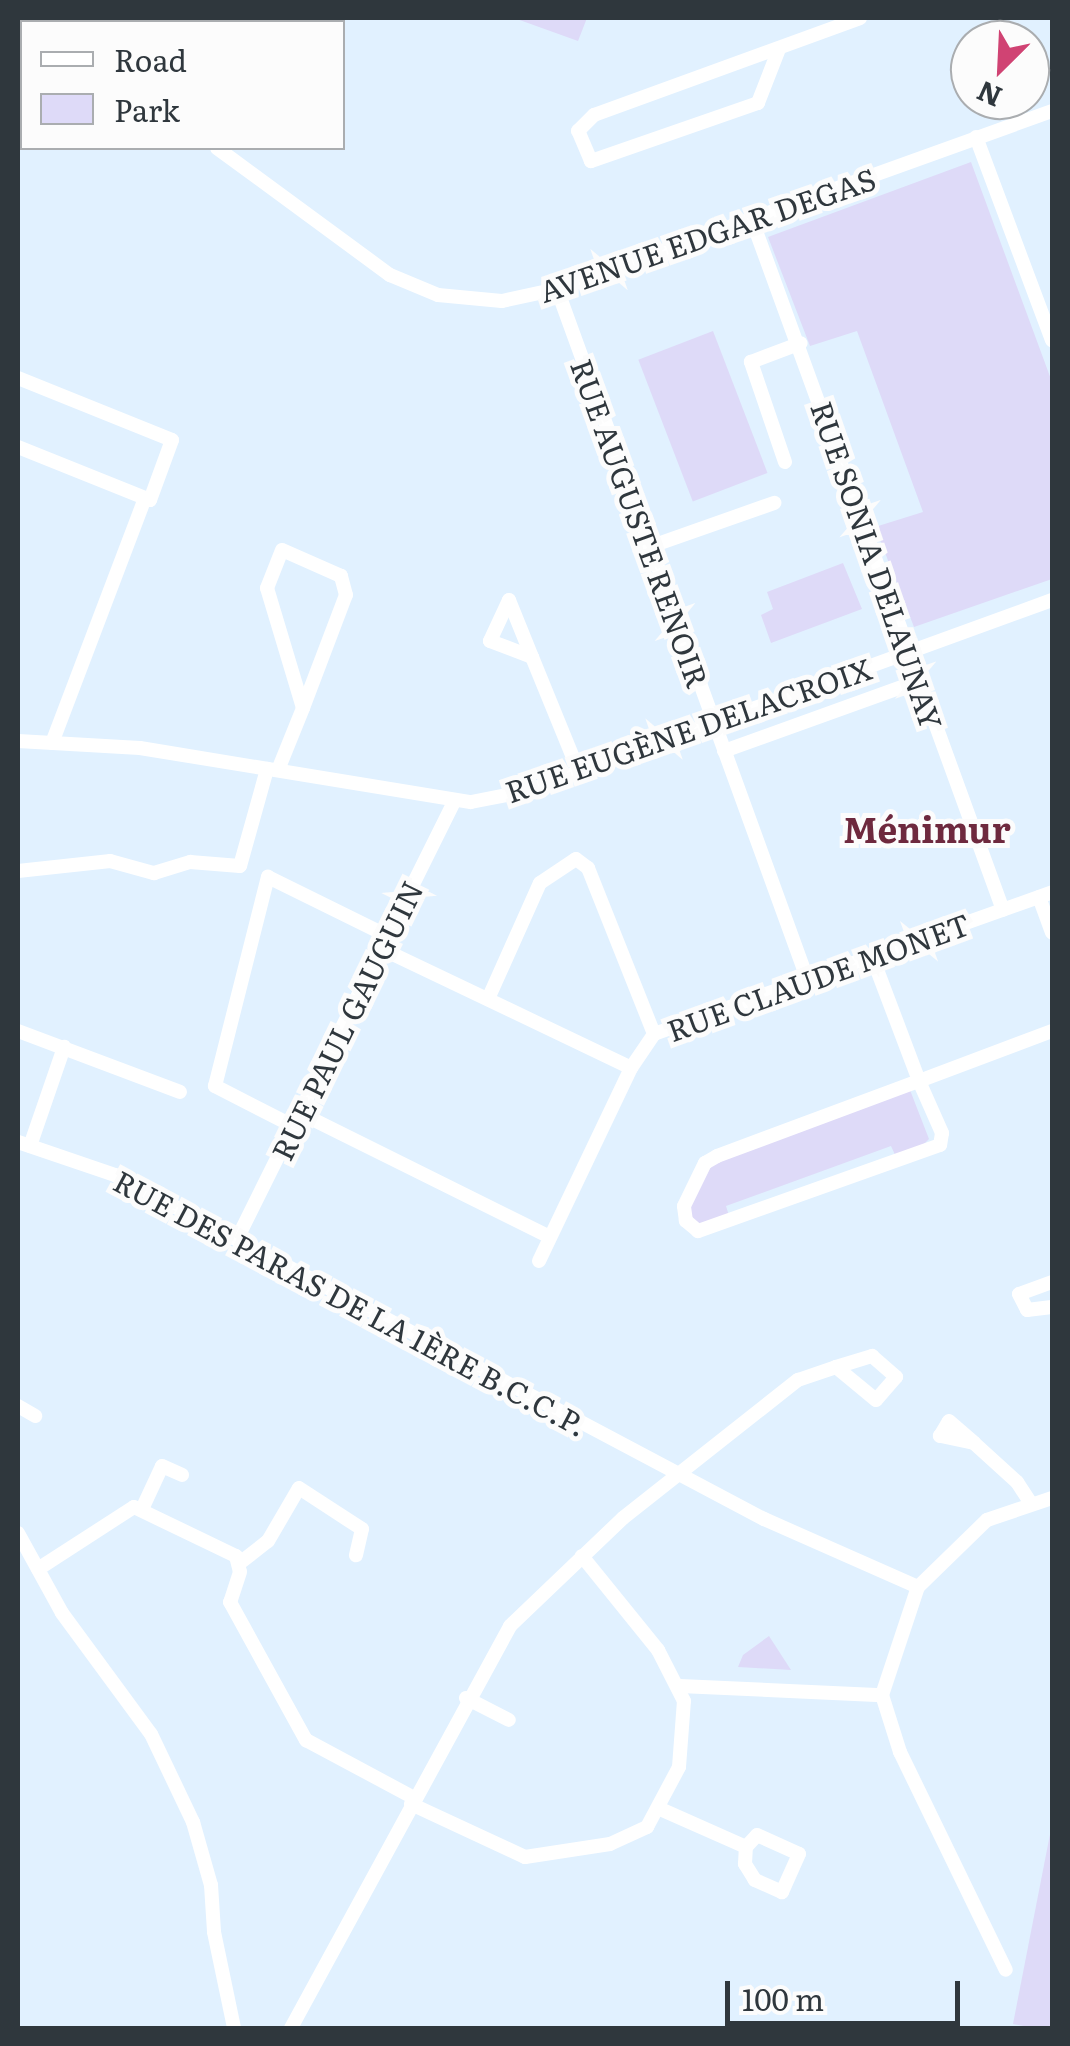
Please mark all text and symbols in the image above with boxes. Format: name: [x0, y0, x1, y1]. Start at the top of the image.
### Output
legend: [20, 20, 345, 150]
north arrow: [950, 20, 1050, 120]
text: Road: [114, 37, 187, 81]
text: N: [969, 72, 1008, 120]
text: Park: [114, 87, 180, 131]
street label: AVENUE EDGAR DEGAS: [534, 159, 880, 309]
street label: RUE AUGUSTE RENOIR: [565, 354, 717, 692]
street label: RUE SONIA DELAUNAY: [805, 396, 951, 734]
street label: RUE EUGÈNE DELACROIX: [500, 649, 876, 809]
district label: Ménimur: [843, 807, 1011, 849]
street label: RUE PAUL GAUGUIN: [263, 874, 429, 1166]
street label: RUE CLAUDE MONET: [662, 904, 974, 1048]
street label: RUE DES PARAS DE LA 1ÈRE B.C.C.P.: [108, 1162, 594, 1442]
scale bar: [730, 1961, 965, 2023]
text: 100 m: [742, 1976, 824, 2020]

